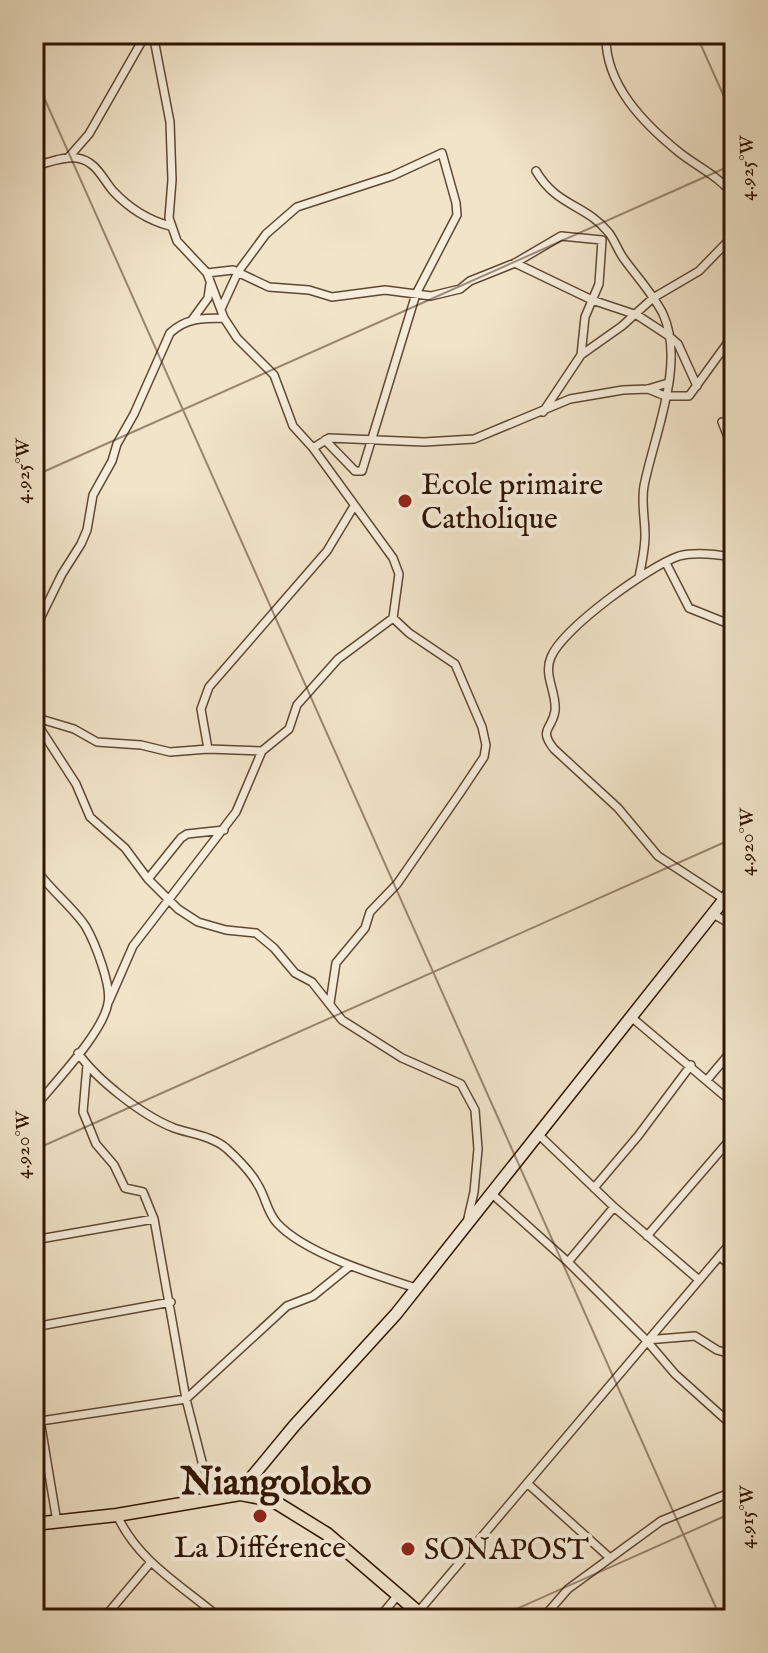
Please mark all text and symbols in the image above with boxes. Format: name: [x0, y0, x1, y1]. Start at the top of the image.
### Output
text: 4.925°W: [735, 134, 760, 201]
text: 4.925°W: [11, 437, 36, 504]
place label: Ecole primaire Catholique: [421, 467, 603, 539]
marker: Ecole primaire Catholique: [396, 492, 414, 510]
text: 4.920°W: [735, 807, 760, 876]
text: 4.920°W: [11, 1110, 36, 1179]
district label: Niangoloko: [179, 1460, 372, 1508]
text: 4.915°W: [735, 1484, 760, 1549]
marker: La Différence: [251, 1507, 269, 1525]
place label: La Différence: [174, 1530, 346, 1568]
place label: SONAPOST: [424, 1532, 589, 1570]
marker: SONAPOST: [399, 1540, 417, 1558]

